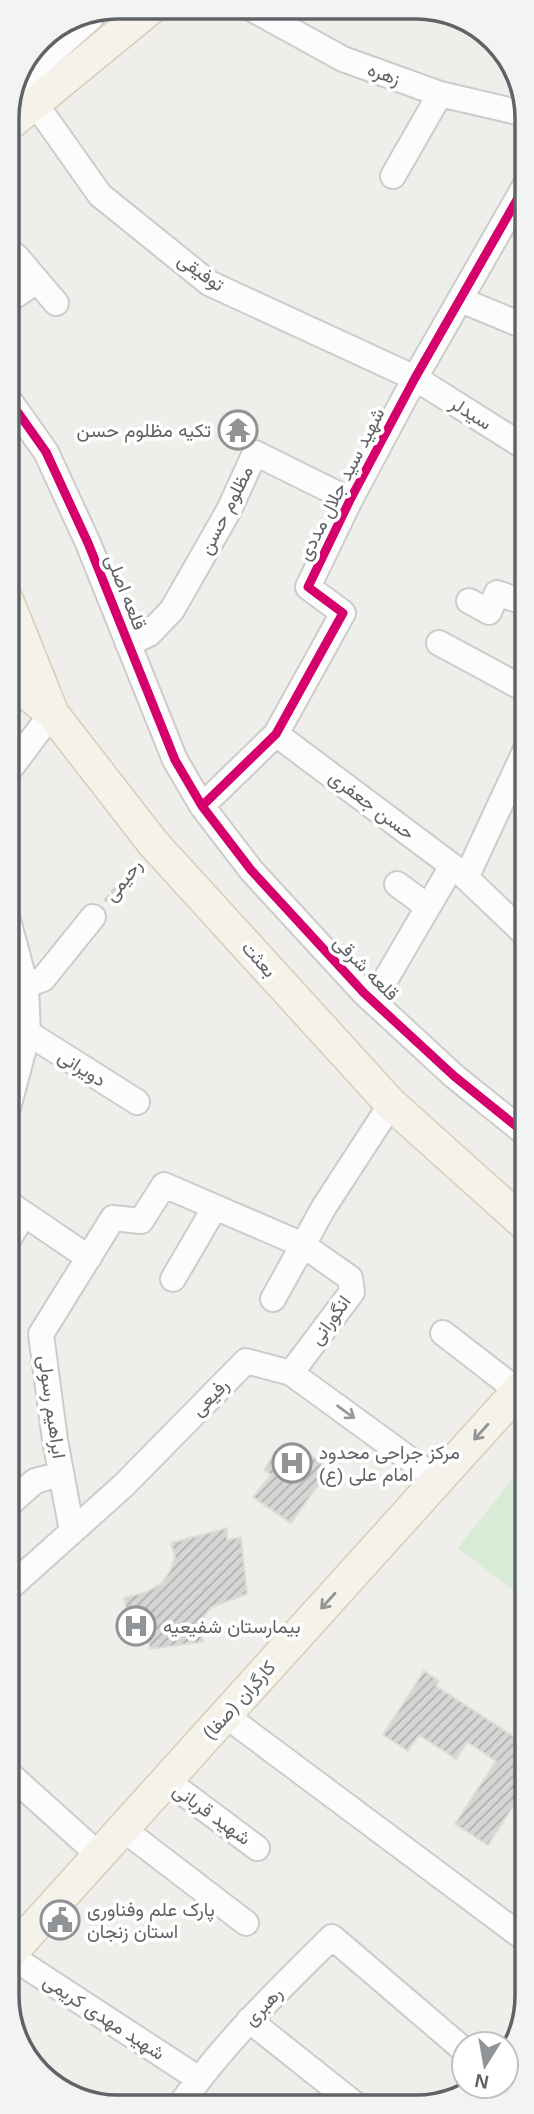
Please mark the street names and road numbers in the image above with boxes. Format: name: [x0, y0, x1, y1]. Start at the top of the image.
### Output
street label: زهره: [365, 59, 403, 90]
street label: توفیقی: [173, 249, 228, 296]
street label: سیدلر: [445, 392, 496, 435]
street label: شهید سید جلال مددی: [293, 404, 389, 564]
street label: مظلوم حسن: [195, 462, 259, 559]
street label: قلعه اصلی: [100, 551, 151, 633]
street label: حسن جعفری: [325, 766, 419, 845]
street label: رحیمی: [100, 855, 147, 906]
street label: قلعه شرقی: [329, 931, 403, 1005]
street label: بعثت: [237, 937, 281, 982]
street label: دویرانی: [54, 1045, 110, 1092]
street label: انگورانی: [305, 1291, 356, 1349]
street label: ابراهیم رسولی: [32, 1354, 70, 1460]
street label: رفیعی: [187, 1374, 234, 1421]
street label: کارگران (صفا): [198, 1657, 280, 1744]
street label: شهید قربانی: [169, 1779, 255, 1850]
street label: شهید مهدی کریمی: [39, 1970, 169, 2065]
street label: رهبری: [240, 1982, 287, 2030]

